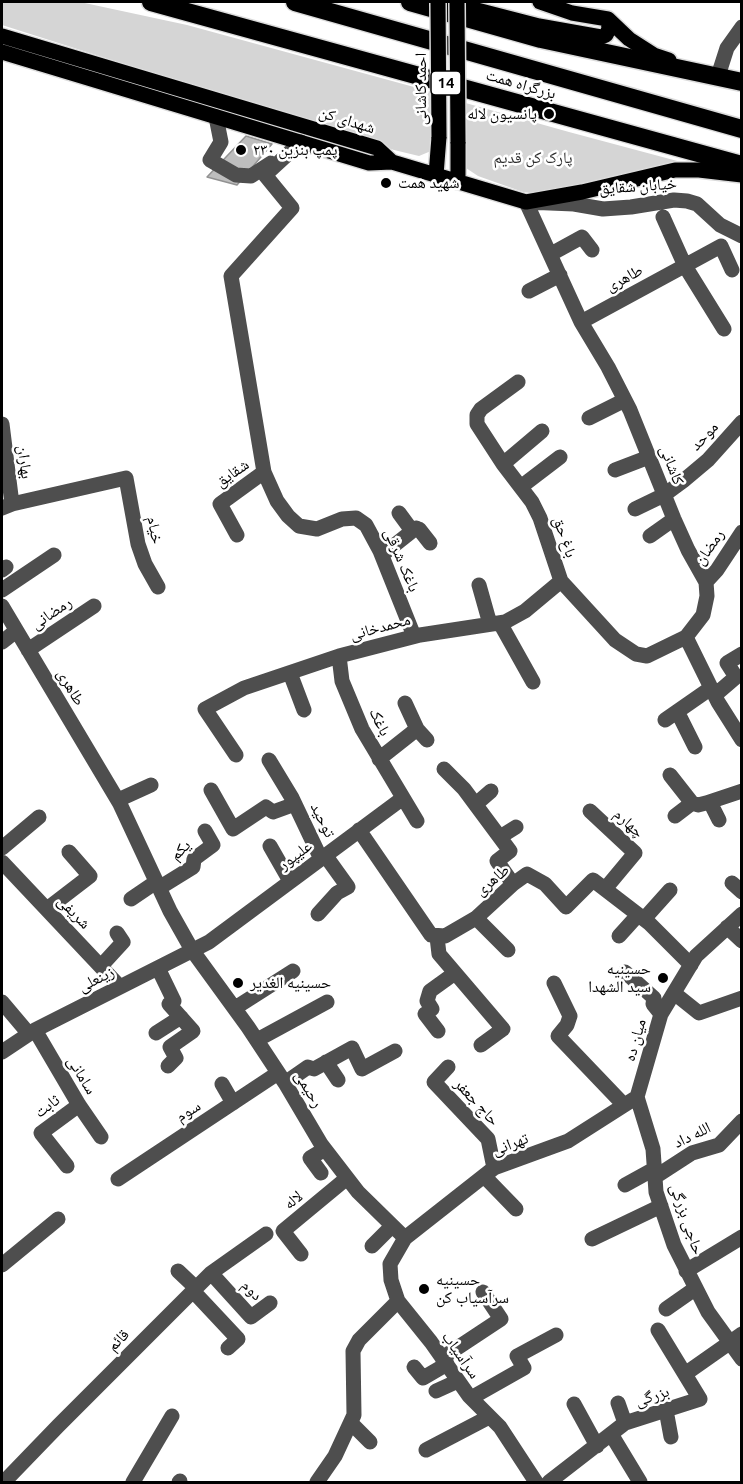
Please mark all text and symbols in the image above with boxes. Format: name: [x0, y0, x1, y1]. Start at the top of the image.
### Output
street label: احمد کاشانی: [411, 53, 431, 125]
street label: بزرگراه همت: [484, 65, 558, 103]
road number: 14: [431, 71, 461, 95]
street label: شهدای کن: [317, 102, 377, 138]
place label: پانسیون لاله: [467, 104, 537, 124]
marker: پانسیون لاله: [542, 107, 556, 121]
place label: پمپ بنزین ۲۳۰: [253, 140, 337, 160]
marker: پمپ بنزین ۲۳۰: [234, 143, 248, 157]
park label: پارک کن قدیم: [494, 148, 572, 168]
place label: شهید همت: [398, 173, 459, 193]
street label: خیابان شقایق: [598, 174, 678, 198]
marker: شهید همت: [379, 176, 393, 190]
street label: طاهری: [602, 260, 646, 296]
street label: موحد: [686, 418, 722, 454]
street label: کاشانی: [656, 443, 688, 487]
street label: بهاران: [13, 444, 37, 480]
street label: شقایق: [212, 455, 252, 491]
street label: خیام: [143, 514, 167, 546]
street label: باغ حق: [549, 514, 581, 560]
street label: باغک شرقی: [380, 525, 424, 595]
street label: رمضان: [690, 525, 728, 569]
street label: رمضانی: [27, 592, 75, 634]
street label: محمدخانی: [348, 610, 412, 644]
street label: طاهری: [53, 665, 89, 709]
street label: باغک: [365, 705, 395, 739]
street label: توحید: [306, 799, 340, 841]
street label: چهارم: [610, 804, 648, 842]
street label: یکم: [166, 836, 194, 864]
street label: علیپور: [274, 836, 316, 874]
street label: طاهری: [471, 860, 513, 900]
street label: شریفی: [53, 891, 95, 933]
place label: حسینیه سید الشهدا: [588, 959, 651, 997]
street label: زینعلی: [75, 962, 117, 996]
marker: حسینیه سید الشهدا: [656, 971, 670, 985]
place label: حسینیه الغدیر: [250, 973, 331, 993]
marker: حسینیه الغدیر: [231, 976, 245, 990]
street label: میان ده: [620, 1017, 650, 1063]
street label: سامانی: [63, 1052, 101, 1098]
street label: رحیمی: [291, 1067, 327, 1111]
street label: حاج جعفر: [450, 1074, 504, 1130]
street label: ثابت: [30, 1090, 64, 1122]
street label: سوم: [172, 1096, 204, 1126]
street label: الله داد: [670, 1118, 714, 1152]
street label: تهرانی: [489, 1128, 531, 1160]
street label: حاجی بزرگی: [666, 1181, 708, 1257]
street label: لاله: [280, 1187, 306, 1213]
place label: حسینیه سرآسیاب کن: [436, 1270, 509, 1308]
street label: دوم: [237, 1275, 267, 1305]
marker: حسینیه سرآسیاب کن: [417, 1282, 431, 1296]
street label: قائم: [103, 1325, 133, 1355]
street label: سرآسیاب: [438, 1328, 484, 1382]
street label: بزرگی: [633, 1382, 671, 1410]

